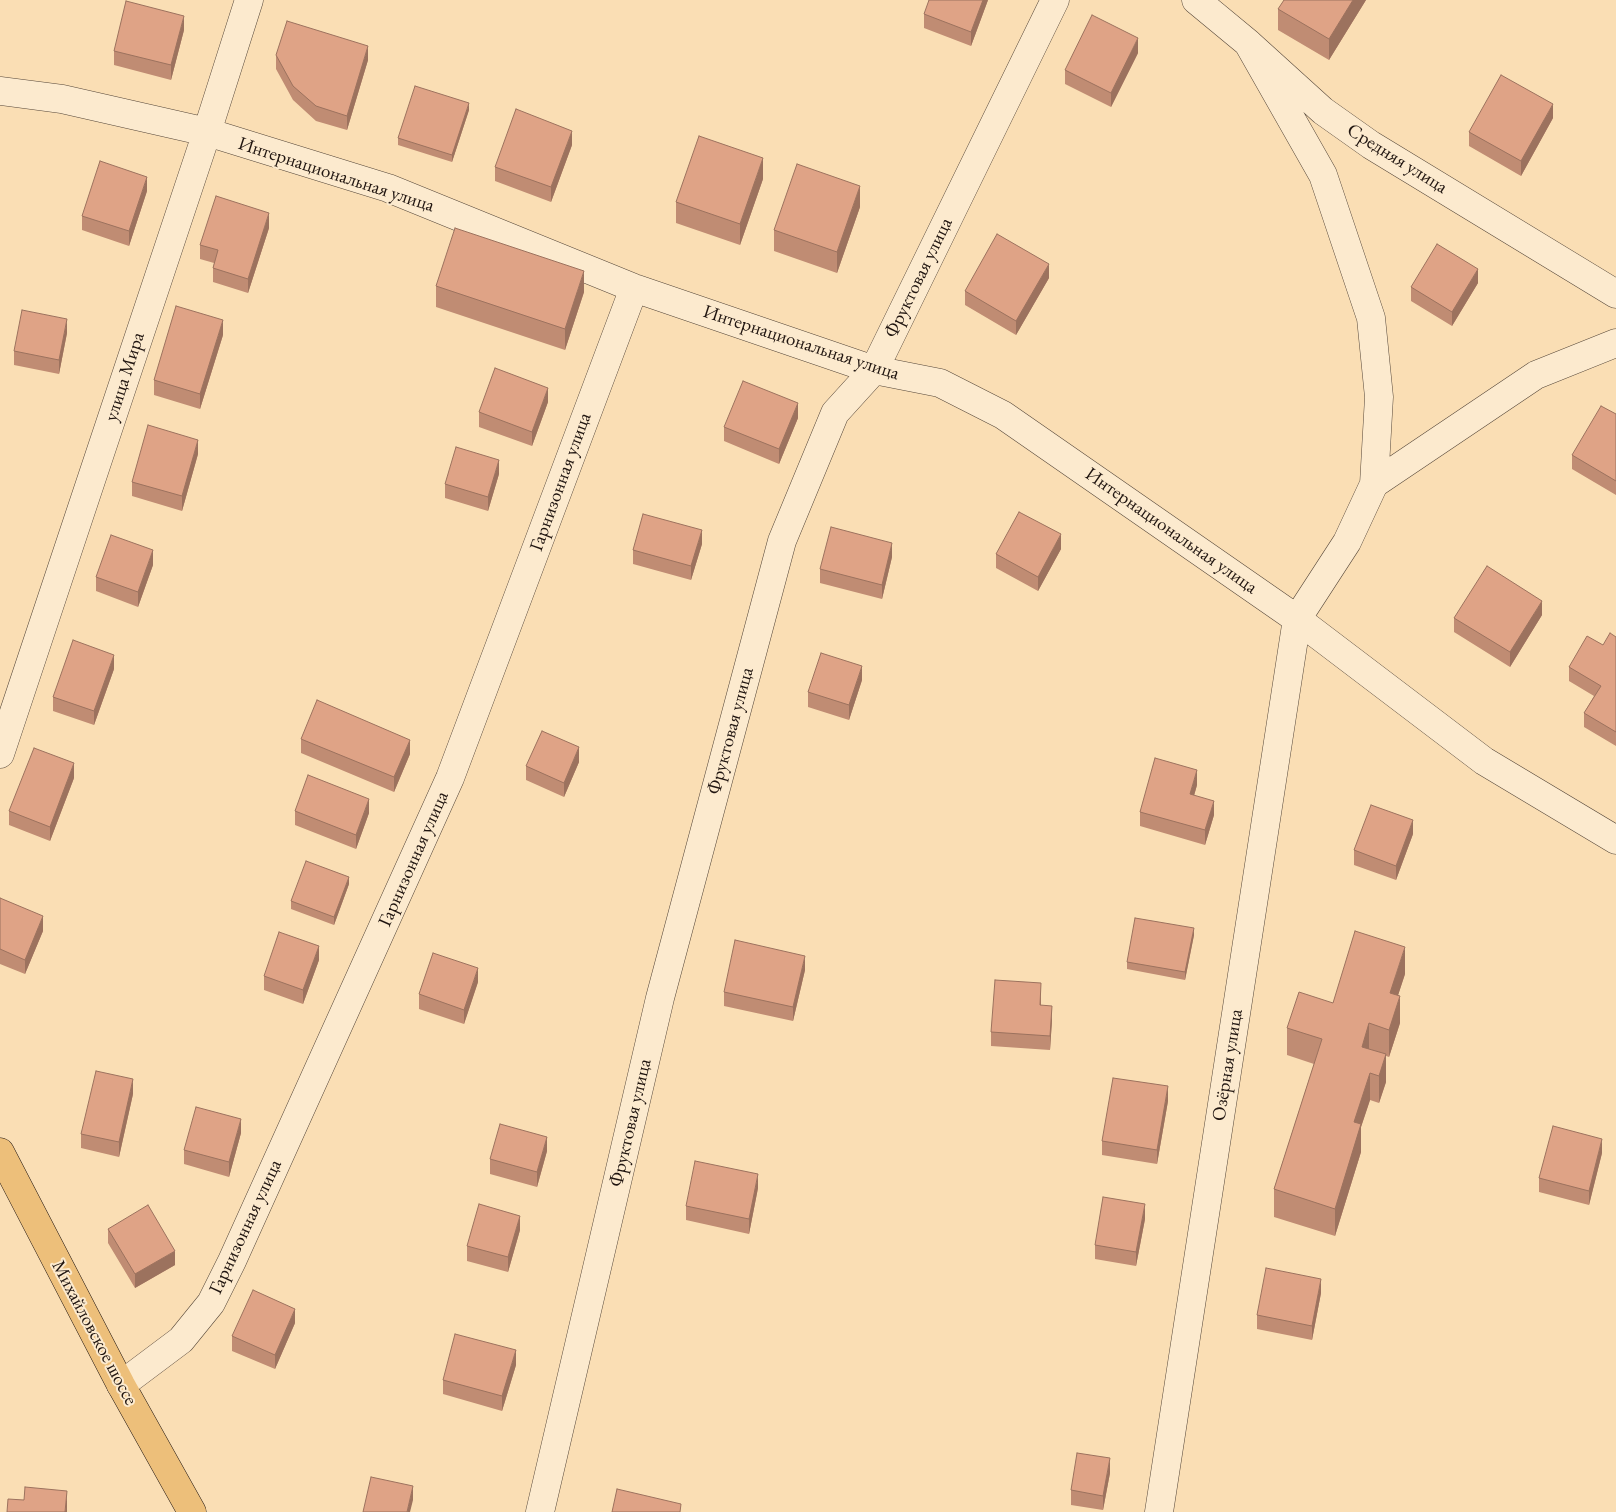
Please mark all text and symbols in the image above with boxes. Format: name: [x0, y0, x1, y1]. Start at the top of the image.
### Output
street label: Средняя улица: [1342, 119, 1452, 199]
street label: Интернациональная улица: [235, 132, 437, 218]
street label: Фруктовая улица: [880, 214, 958, 342]
street label: Интернациональная улица: [700, 300, 902, 386]
street label: улица Мира: [100, 330, 150, 424]
street label: Гарнизонная улица: [525, 410, 597, 554]
street label: Интернациональная улица: [1080, 463, 1262, 599]
street label: Фруктовая улица: [703, 665, 759, 797]
street label: Гарнизонная улица: [374, 788, 454, 930]
street label: Озёрная улица: [1208, 1007, 1248, 1123]
street label: Фруктовая улица: [605, 1057, 657, 1189]
street label: Гарнизонная улица: [205, 1156, 287, 1298]
street label: Михайловское шоссе: [46, 1257, 142, 1409]

